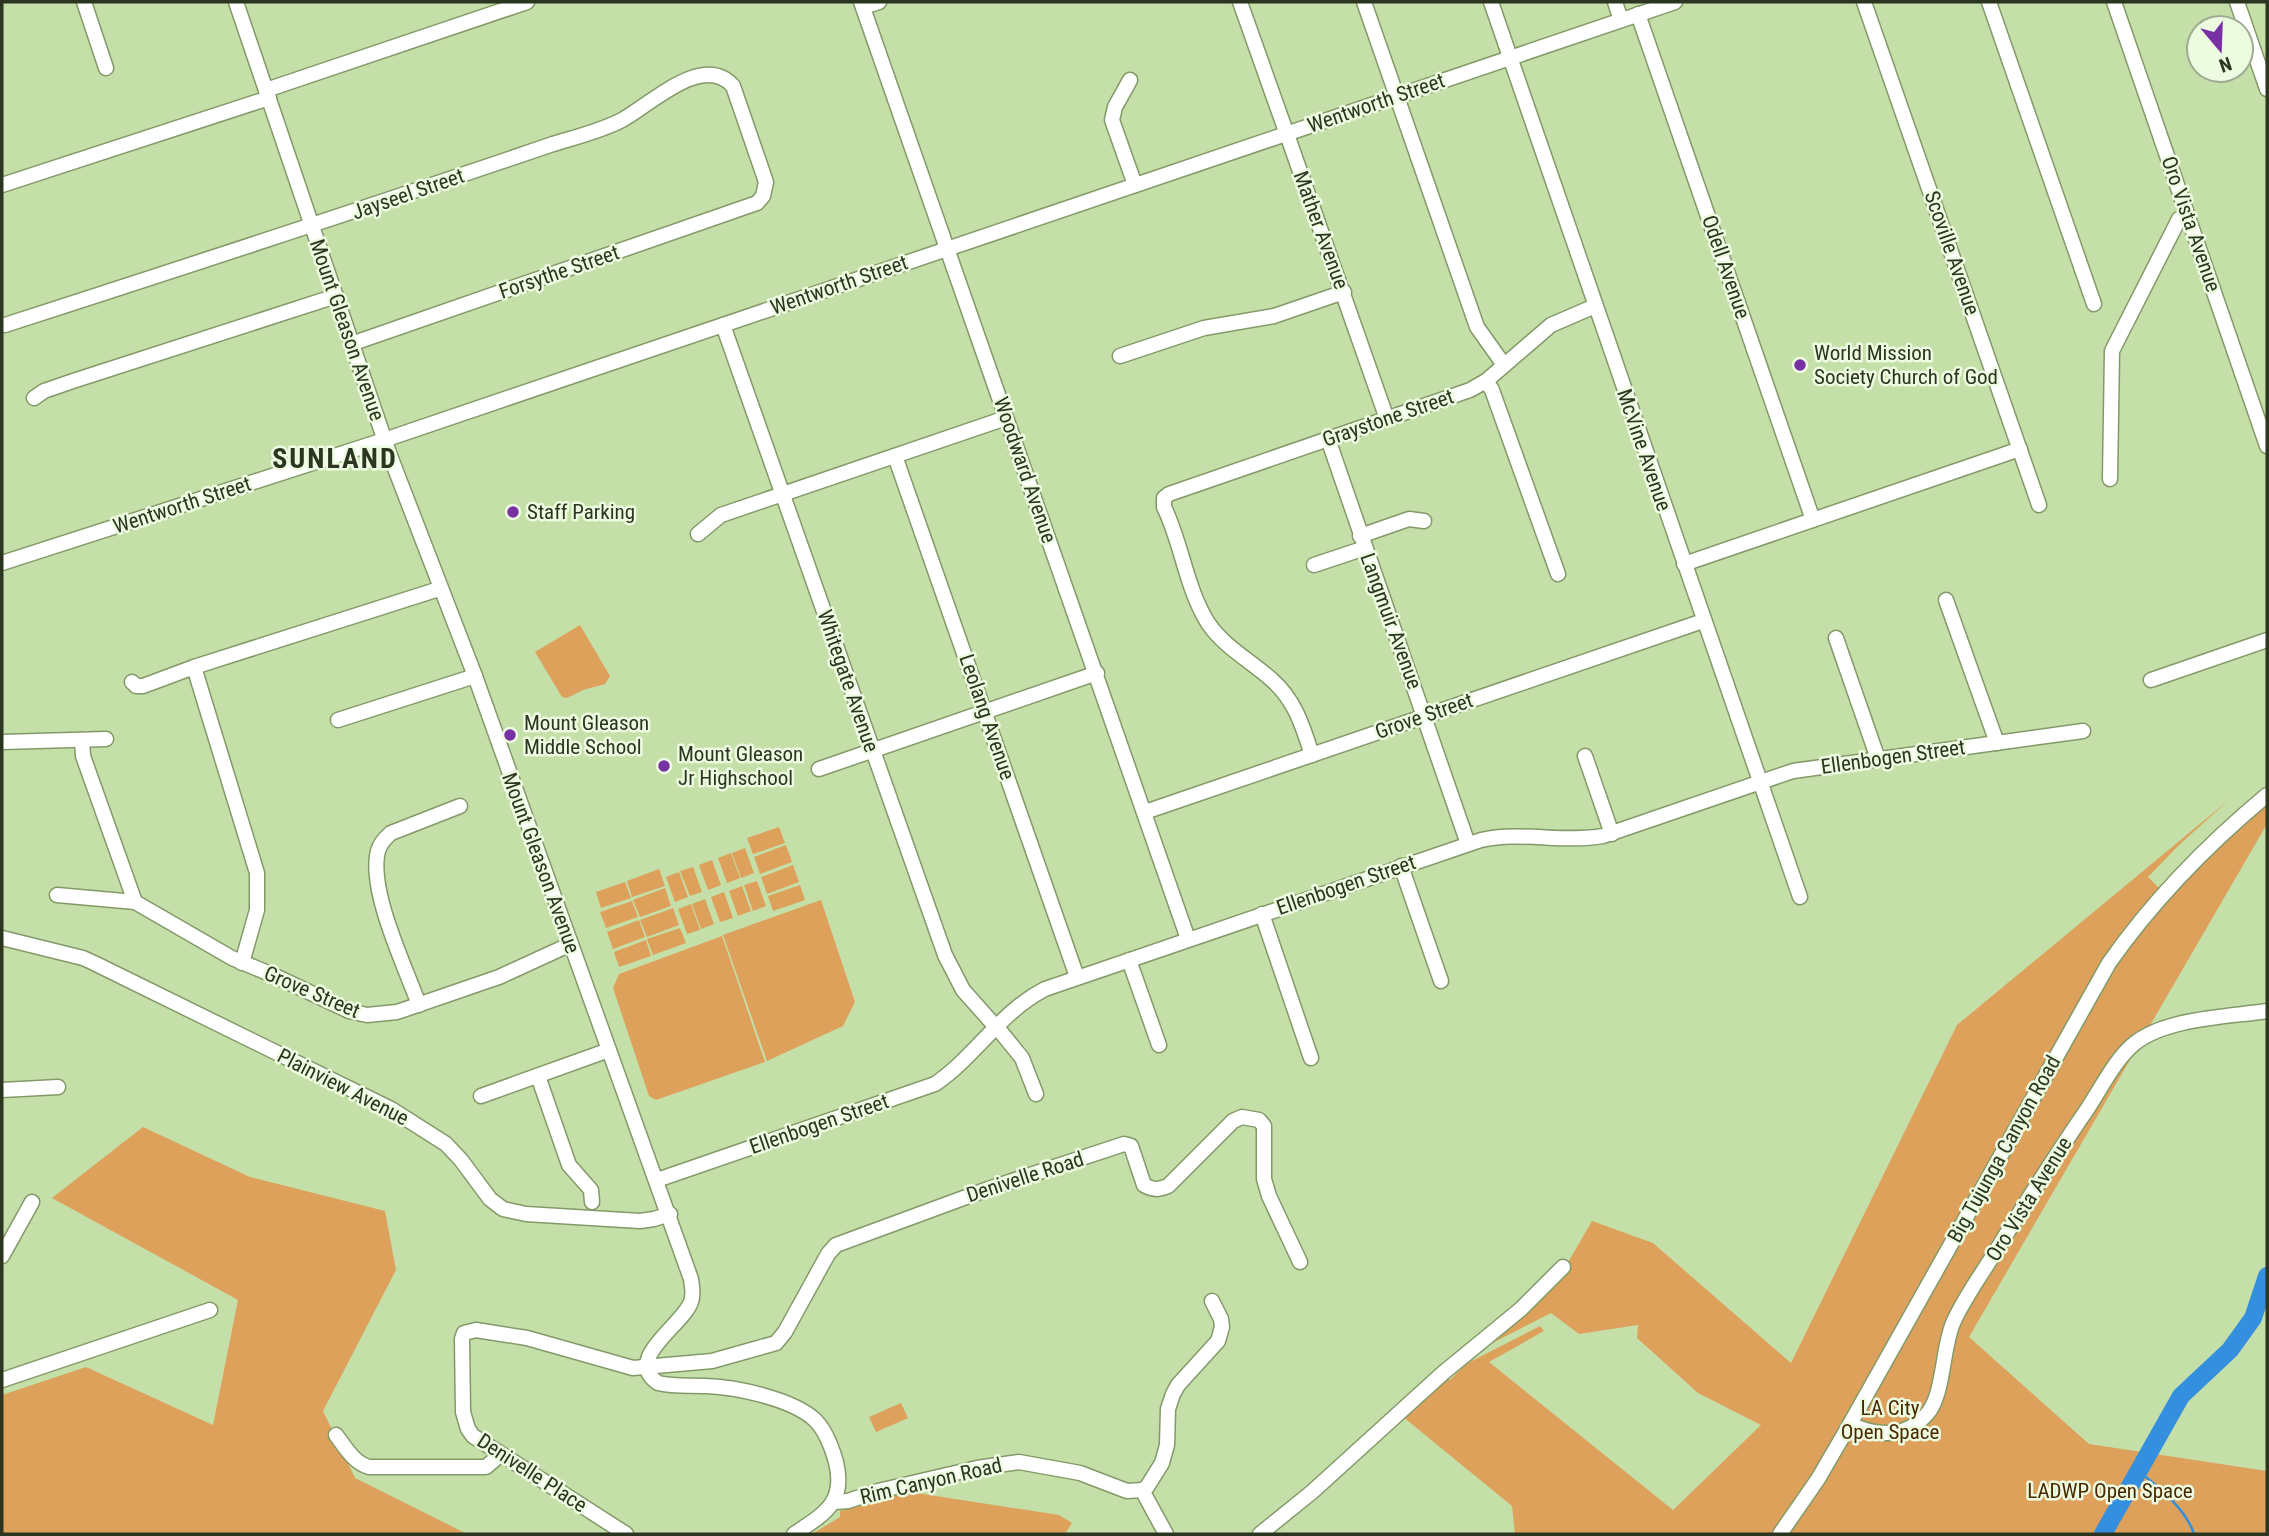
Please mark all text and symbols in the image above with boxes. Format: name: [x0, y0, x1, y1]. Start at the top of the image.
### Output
north arrow: [2185, 14, 2255, 84]
text: N: [2216, 52, 2235, 77]
street label: Wentworth Street: [1304, 68, 1448, 138]
street label: Oro Vista Avenue: [2157, 153, 2225, 295]
street label: Jayseel Street: [349, 164, 467, 224]
street label: Mather Avenue: [1289, 168, 1353, 292]
street label: Scoville Avenue: [1920, 188, 1984, 318]
street label: Odell Avenue: [1697, 212, 1755, 322]
street label: Mount Gleason Avenue: [305, 236, 389, 424]
street label: Forsythe Street: [496, 240, 622, 304]
street label: Wentworth Street: [767, 250, 911, 320]
place label: World Mission Society Church of God: [1814, 341, 1998, 389]
marker: World Mission Society Church of God: [1792, 357, 1808, 373]
street label: Graystone Street: [1319, 384, 1457, 452]
street label: McVine Avenue: [1612, 386, 1676, 514]
street label: Woodward Avenue: [989, 394, 1061, 546]
district label: SUNLAND: [272, 442, 398, 475]
street label: Wentworth Street: [110, 471, 254, 539]
place label: Staff Parking: [527, 500, 635, 524]
marker: Staff Parking: [505, 504, 521, 520]
street label: Langmuir Avenue: [1355, 550, 1427, 692]
street label: Whitegate Avenue: [812, 607, 884, 755]
street label: Leolang Avenue: [954, 651, 1020, 783]
street label: Grove Street: [1372, 688, 1476, 744]
place label: Mount Gleason Middle School: [524, 711, 649, 759]
marker: Mount Gleason Middle School: [502, 727, 518, 743]
street label: Ellenbogen Street: [1819, 735, 1967, 779]
place label: Mount Gleason Jr Highschool: [678, 742, 803, 790]
marker: Mount Gleason Jr Highschool: [656, 758, 672, 774]
street label: Mount Gleason Avenue: [497, 769, 585, 957]
street label: Ellenbogen Street: [1273, 850, 1419, 920]
street label: Grove Street: [260, 961, 364, 1023]
street label: Plainview Avenue: [273, 1044, 413, 1130]
street label: Big Tujunga Canyon Road: [1943, 1051, 2065, 1247]
street label: Ellenbogen Street: [746, 1089, 892, 1159]
street label: Oro Vista Avenue: [1981, 1132, 2077, 1266]
street label: Denivelle Road: [963, 1147, 1087, 1207]
park label: LA City Open Space: [1841, 1396, 1939, 1444]
street label: Denivelle Place: [473, 1429, 591, 1517]
street label: Rim Canyon Road: [858, 1453, 1004, 1509]
park label: LADWP Open Space: [2027, 1479, 2193, 1503]

